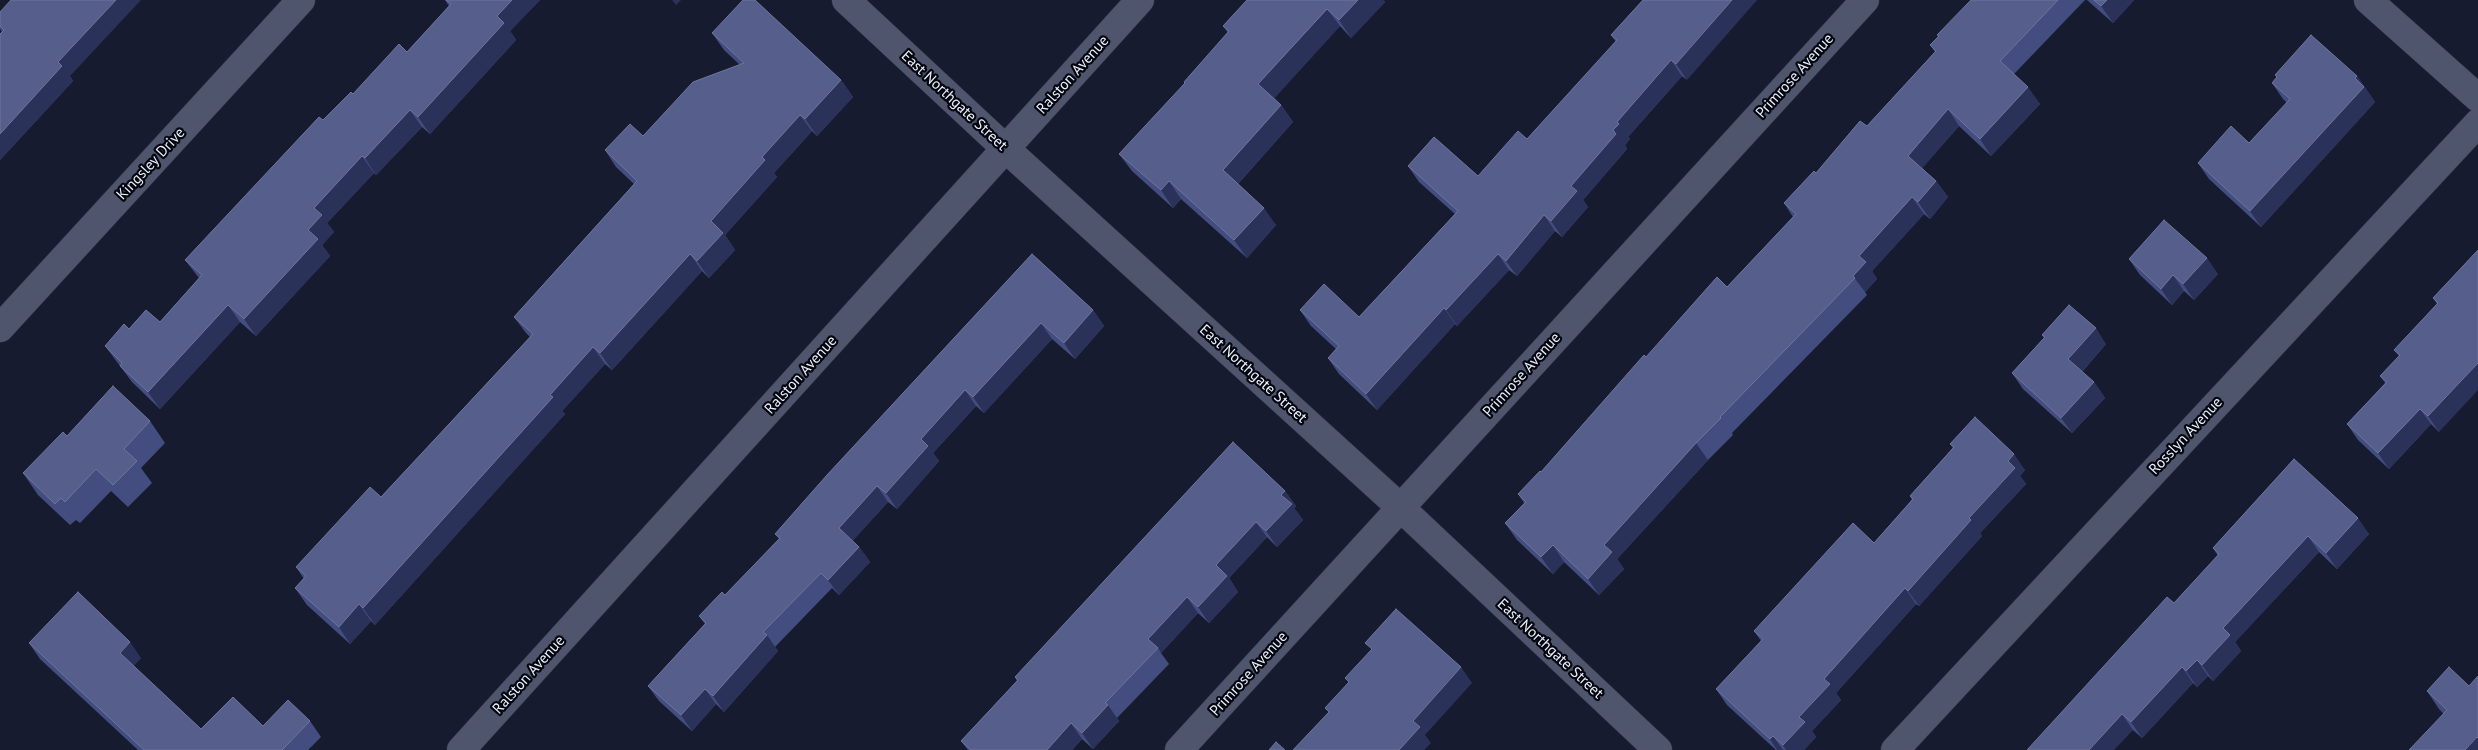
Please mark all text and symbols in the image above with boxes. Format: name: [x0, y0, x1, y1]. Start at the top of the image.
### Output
street label: Primrose Avenue: [1752, 30, 1838, 122]
street label: Ralston Avenue: [1033, 32, 1113, 118]
street label: East Northgate Street: [897, 47, 1011, 155]
street label: Kingsley Drive: [113, 124, 189, 204]
street label: East Northgate Street: [1196, 321, 1310, 427]
street label: Primrose Avenue: [1479, 329, 1565, 421]
street label: Ralston Avenue: [761, 332, 841, 418]
street label: Rosslyn Avenue: [2146, 394, 2226, 478]
street label: East Northgate Street: [1493, 595, 1607, 703]
street label: Primrose Avenue: [1206, 628, 1292, 720]
street label: Ralston Avenue: [489, 632, 569, 718]

